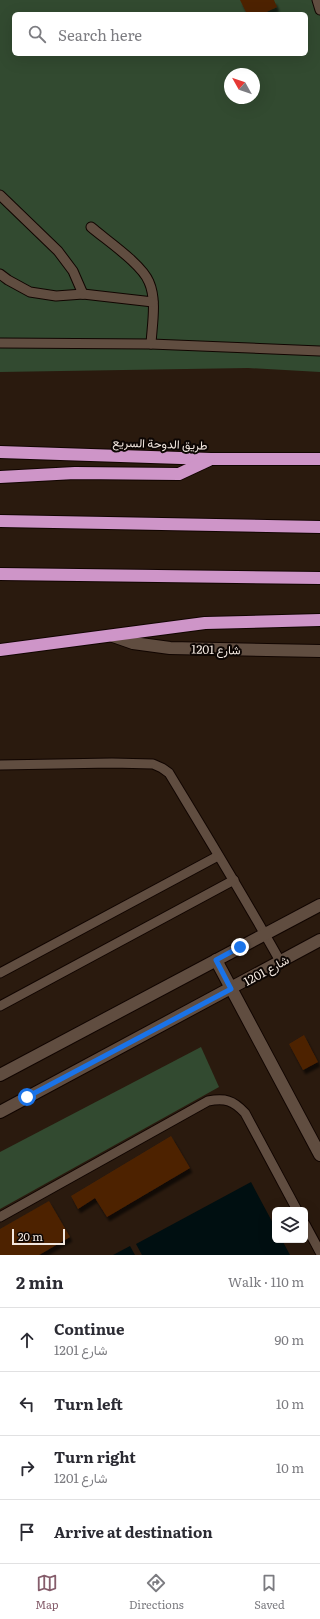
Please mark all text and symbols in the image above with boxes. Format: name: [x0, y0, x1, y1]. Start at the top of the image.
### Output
search box: [12, 12, 308, 56]
icon: search: [26, 23, 48, 45]
text: Search here: [58, 23, 142, 46]
north arrow: [224, 68, 260, 104]
street label: طريق الدوحة السريع: [112, 432, 208, 455]
street label: شارع 1201: [191, 640, 241, 659]
route end: [231, 938, 249, 956]
street label: شارع 1201: [240, 950, 292, 991]
route start: [18, 1088, 36, 1106]
map controls: [272, 1207, 308, 1243]
button: layers: [272, 1207, 308, 1243]
scale bar: [12, 1227, 65, 1246]
text: 20 m: [18, 1228, 43, 1244]
text: 2 min: [16, 1269, 64, 1294]
text: Walk · 110 m: [228, 1272, 304, 1291]
text: Continue: [54, 1317, 124, 1340]
icon: ahead: [16, 1329, 38, 1351]
text: 90 m: [274, 1330, 304, 1349]
text: شارع 1201: [54, 1340, 107, 1359]
text: Turn left: [54, 1392, 123, 1415]
icon: left: [16, 1393, 38, 1415]
text: 10 m: [276, 1394, 304, 1413]
text: Turn right: [54, 1445, 136, 1468]
icon: right: [16, 1457, 38, 1479]
text: 10 m: [276, 1458, 304, 1477]
text: شارع 1201: [54, 1468, 107, 1487]
text: Arrive at destination: [54, 1520, 213, 1543]
icon: arrive: [16, 1521, 38, 1543]
tab: Map: [35, 1572, 59, 1612]
tab: Directions: [129, 1572, 184, 1612]
tab: Saved: [254, 1572, 285, 1612]

